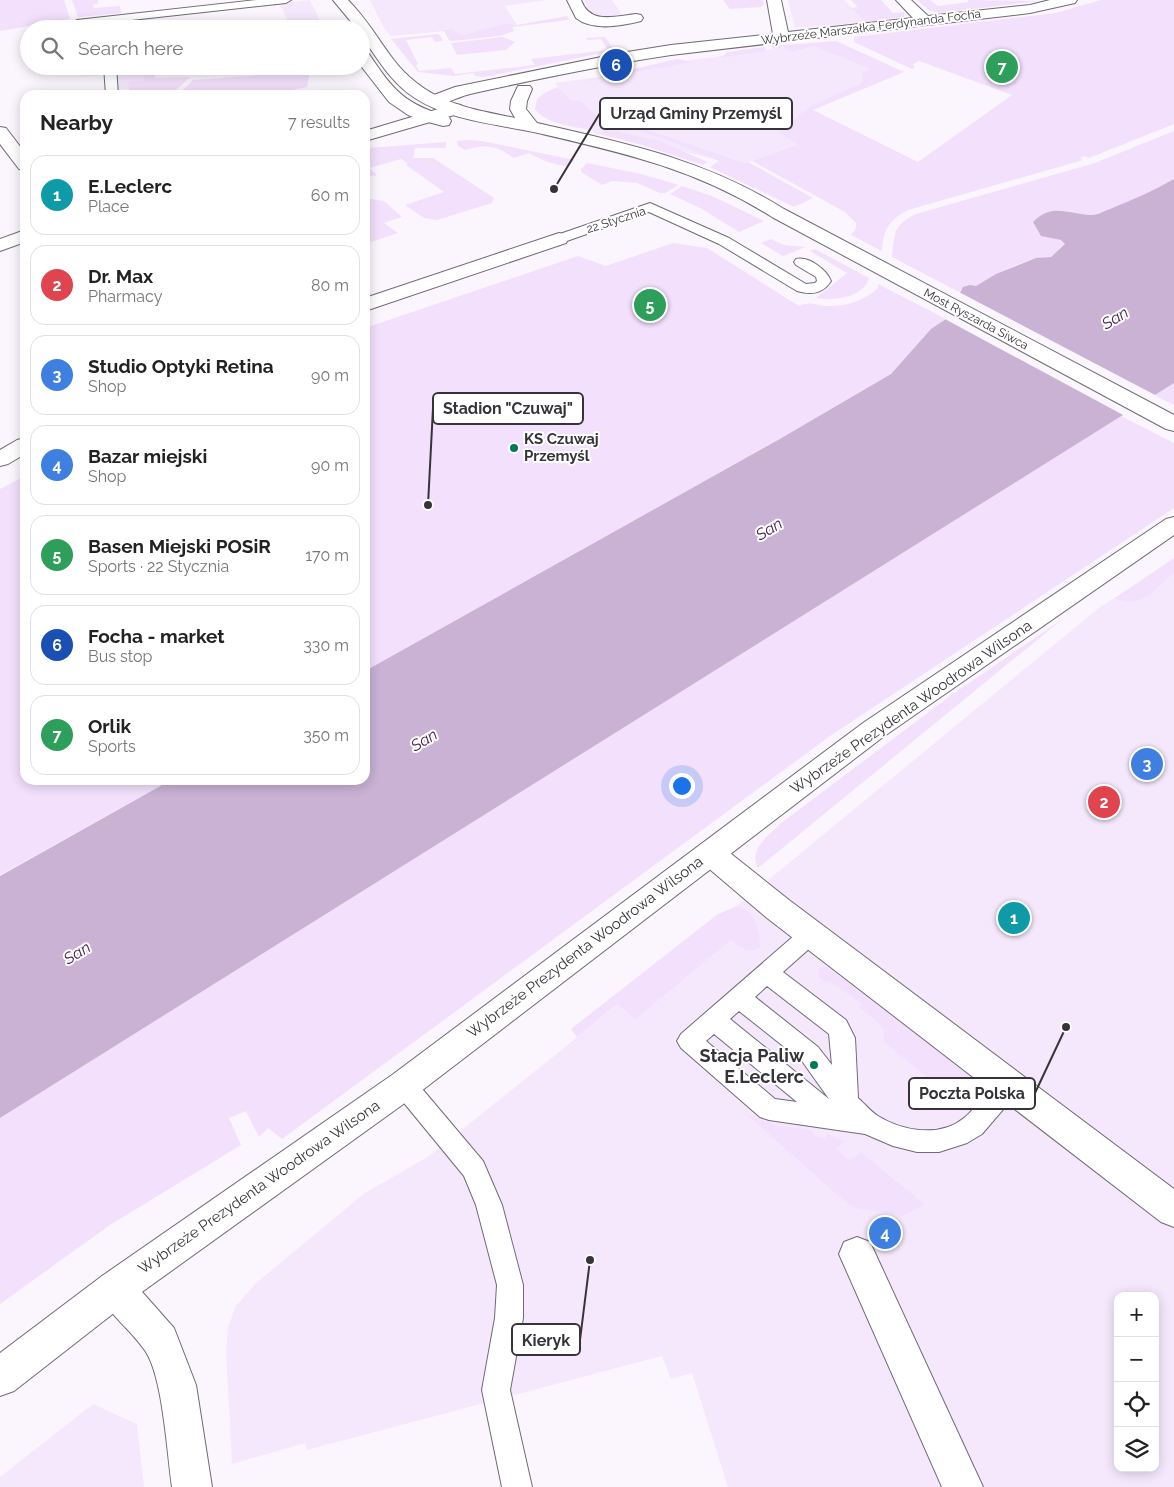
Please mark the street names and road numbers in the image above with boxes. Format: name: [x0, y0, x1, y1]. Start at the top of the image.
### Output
street label: Wybrzeże Marszałka Ferdynanda Focha: [760, 7, 982, 47]
street label: 22 Stycznia: [585, 204, 647, 236]
street label: Most Ryszarda Siwca: [921, 285, 1031, 353]
street label: Wybrzeże Prezydenta Woodrowa Wilsona: [787, 616, 1035, 798]
street label: Wybrzeże Prezydenta Woodrowa Wilsona: [464, 852, 706, 1042]
street label: Wybrzeże Prezydenta Woodrowa Wilsona: [135, 1096, 383, 1278]

